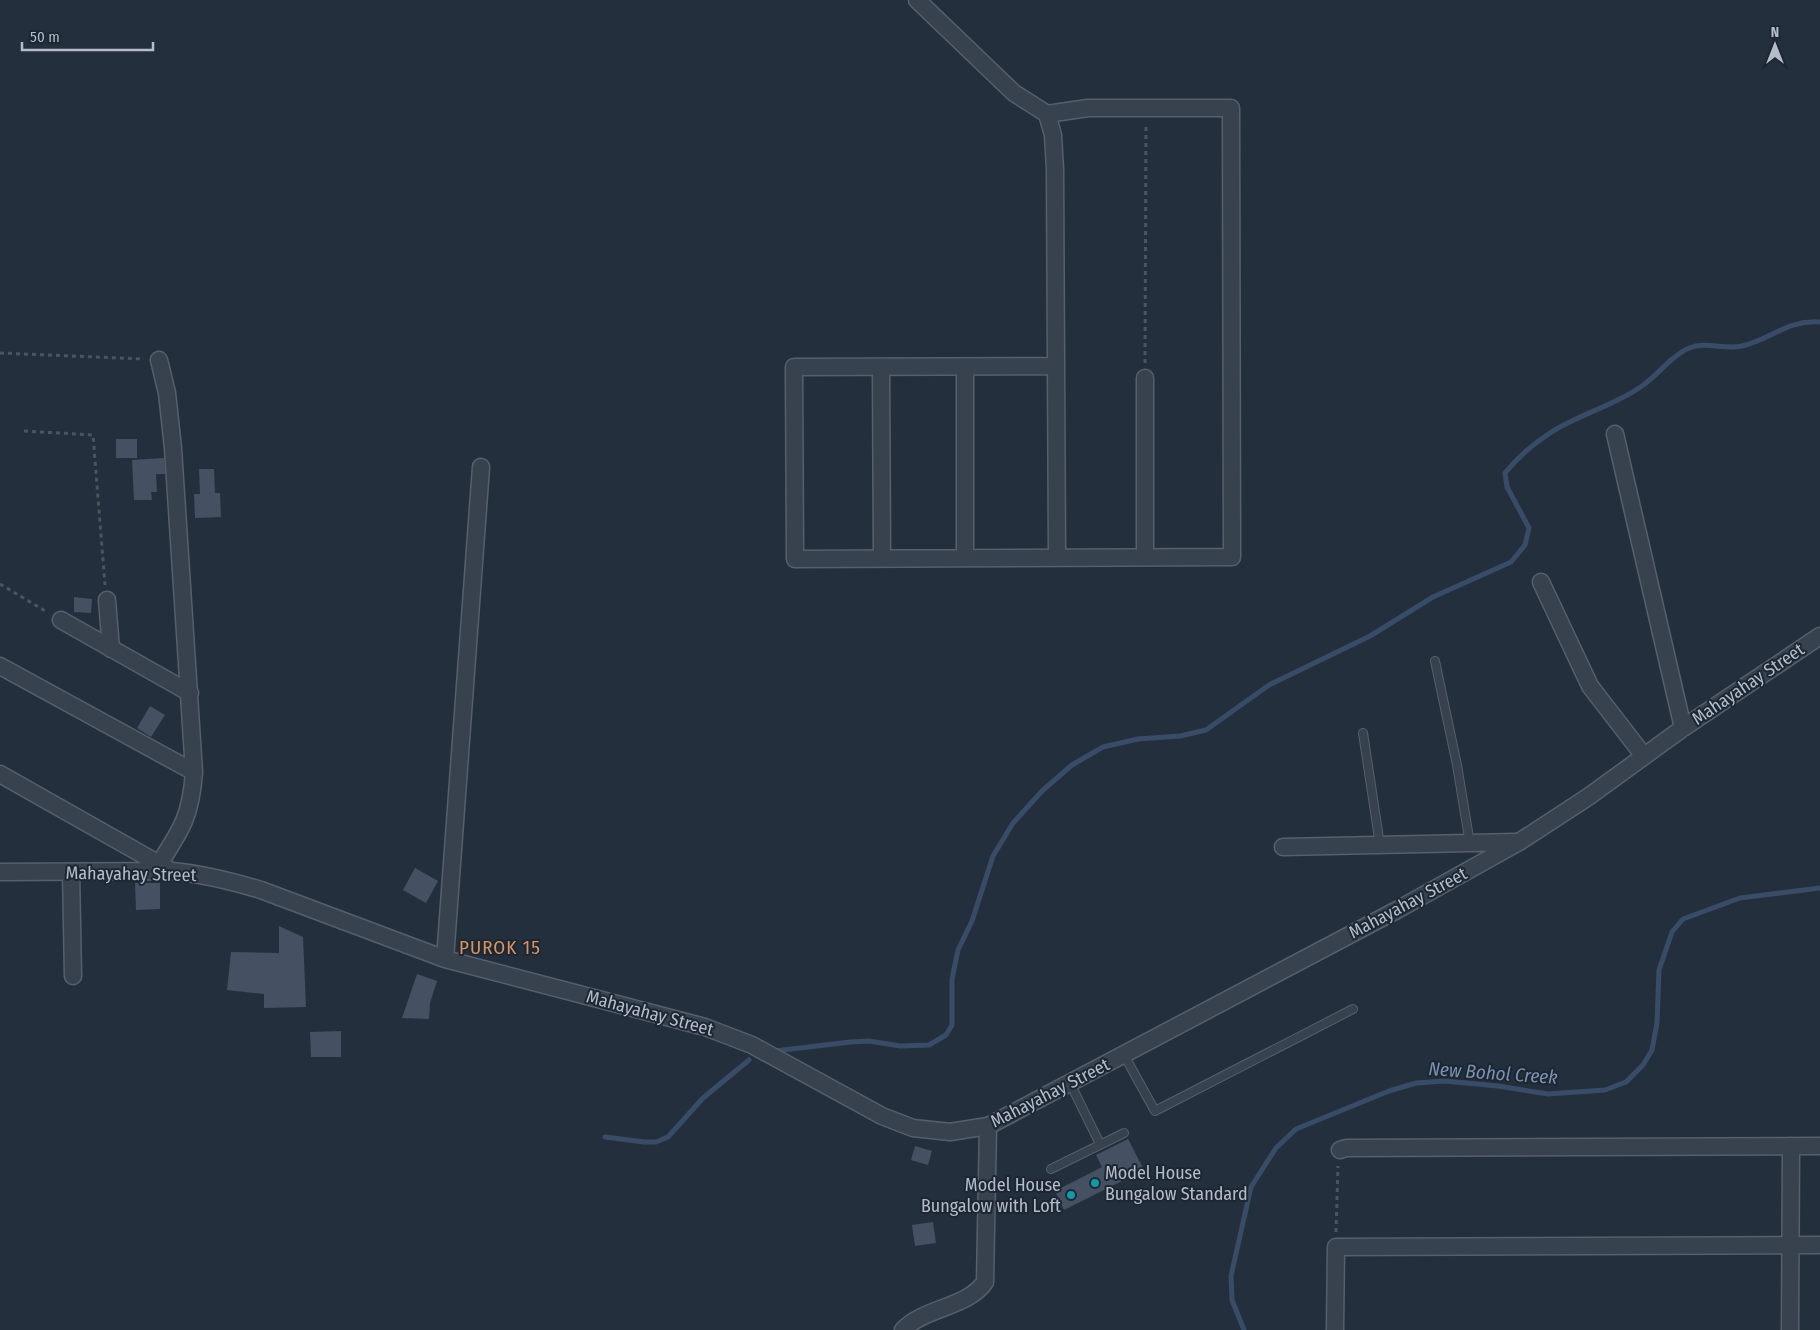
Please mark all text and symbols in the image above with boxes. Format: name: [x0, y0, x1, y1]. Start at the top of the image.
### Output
scale bar: [22, 20, 154, 52]
north arrow: [1750, 20, 1800, 70]
text: N: [1771, 24, 1779, 41]
text: 50 m: [30, 28, 60, 46]
street label: Mahayahay Street: [1688, 638, 1808, 730]
street label: Mahayahay Street: [65, 862, 197, 886]
street label: Mahayahay Street: [1345, 863, 1471, 943]
district label: PUROK 15: [459, 936, 541, 959]
street label: Mahayahay Street: [584, 985, 716, 1041]
street label: Mahayahay Street: [987, 1053, 1113, 1132]
water label: New Bohol Creek: [1428, 1057, 1558, 1089]
place label: Model House Bungalow Standard: [1105, 1162, 1248, 1205]
place label: Model House Bungalow with Loft: [921, 1174, 1061, 1217]
marker: Model House Bungalow Standard: [1089, 1177, 1101, 1189]
marker: Model House Bungalow with Loft: [1065, 1189, 1077, 1201]

